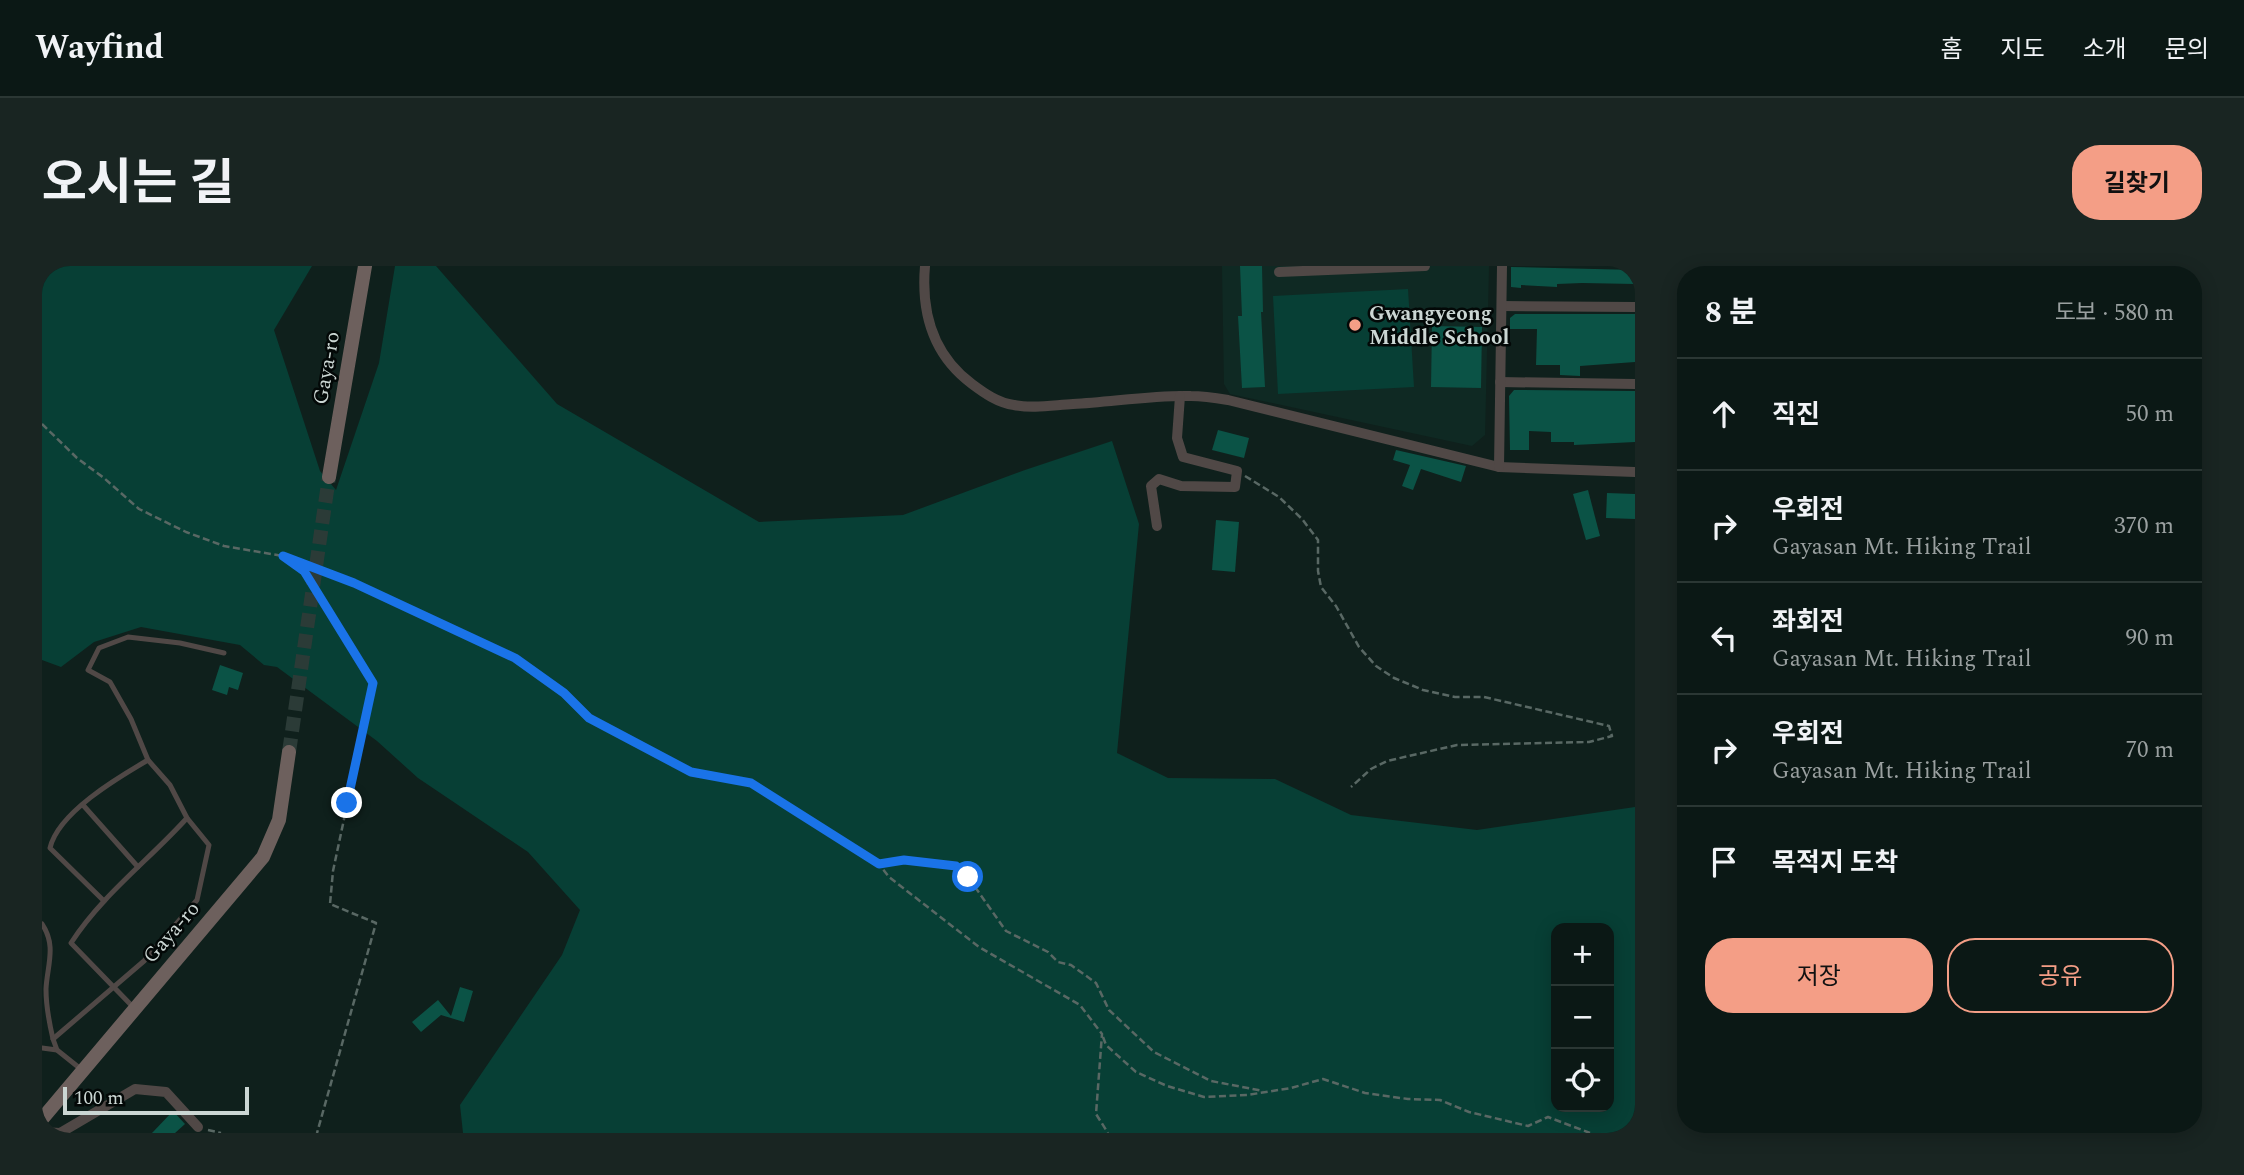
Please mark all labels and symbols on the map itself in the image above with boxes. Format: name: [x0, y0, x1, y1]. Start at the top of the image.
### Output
place label: Gwangyeong Middle School: [1369, 298, 1509, 354]
marker: Gwangyeong Middle School: [1347, 317, 1363, 333]
street label: Gaya-ro: [305, 329, 349, 407]
route end: [331, 787, 362, 818]
route start: [952, 861, 983, 892]
street label: Gaya-ro: [135, 894, 208, 971]
scale bar: [63, 1084, 248, 1116]

